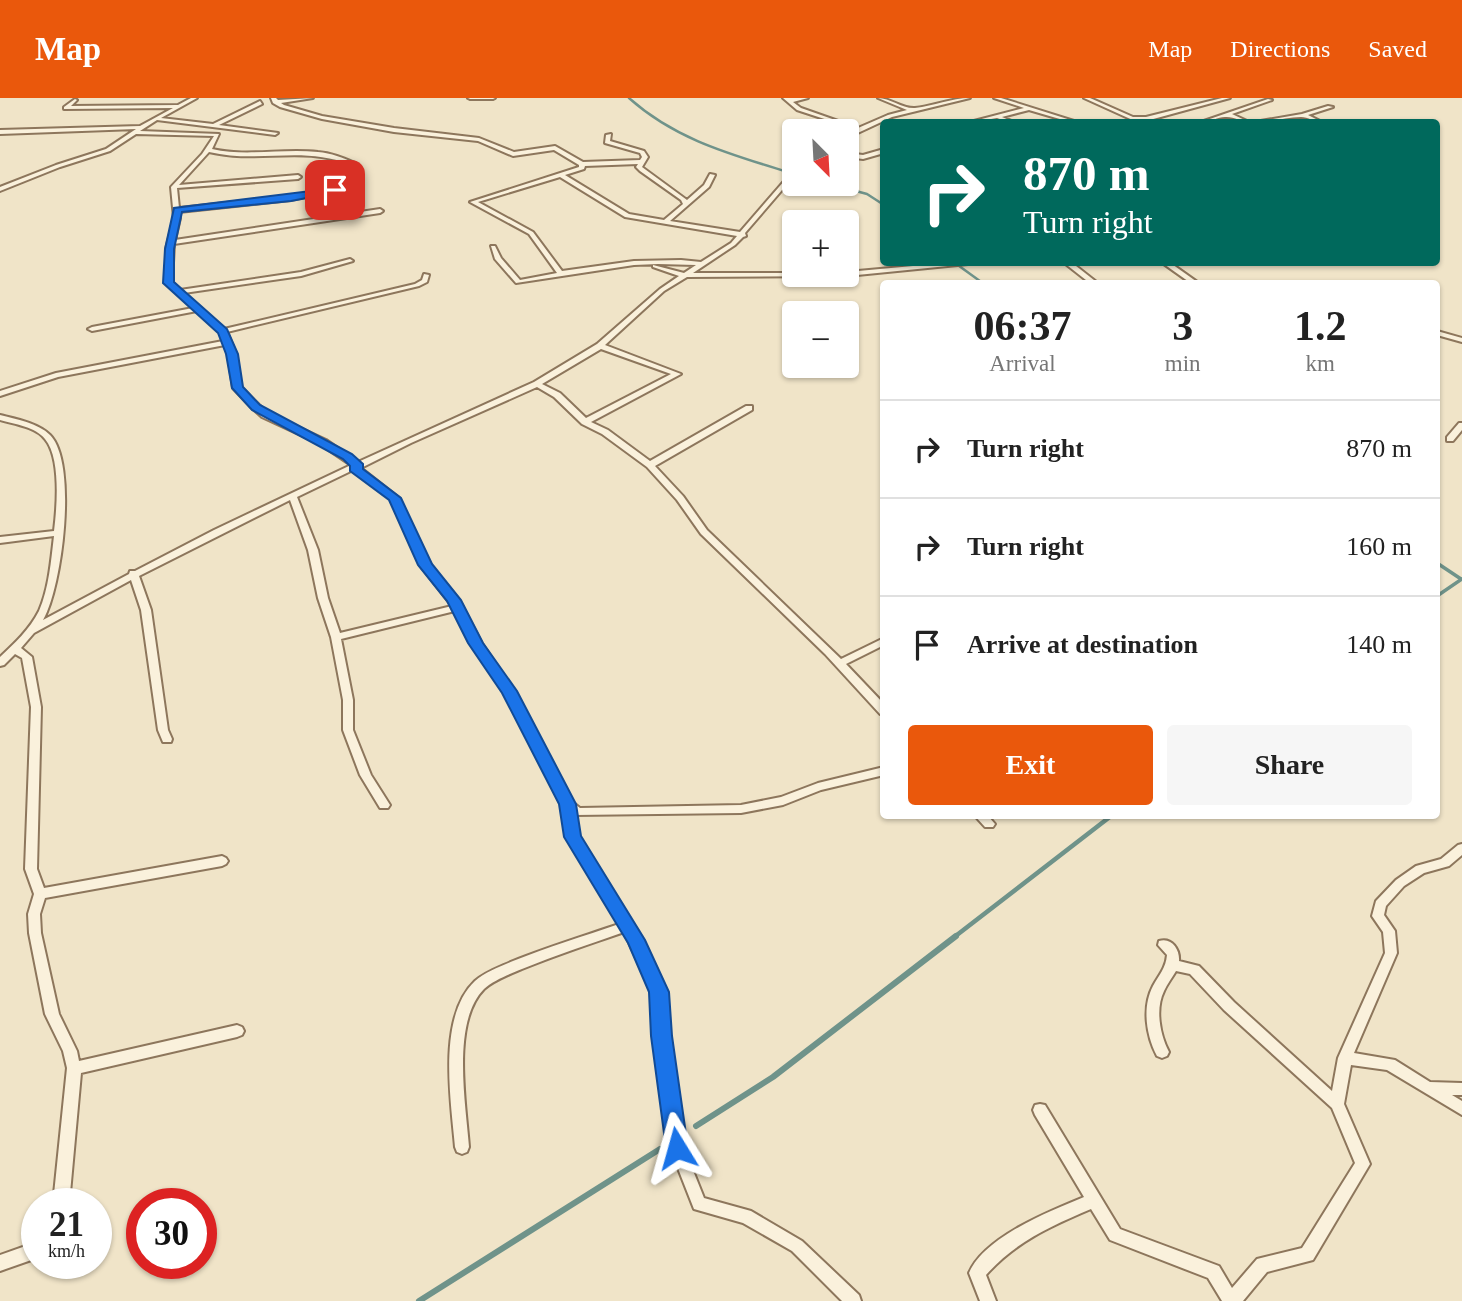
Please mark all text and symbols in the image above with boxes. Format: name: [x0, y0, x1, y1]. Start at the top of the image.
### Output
text: Map: [35, 31, 101, 67]
text: Map: [1148, 36, 1192, 62]
text: Directions: [1230, 36, 1330, 62]
text: Saved: [1368, 36, 1427, 62]
north arrow: [782, 119, 859, 196]
map controls: [782, 119, 859, 378]
text: 870 m: [1023, 146, 1150, 201]
icon: right: [908, 147, 999, 238]
pin: [305, 160, 365, 220]
icon: arrive: [316, 171, 354, 209]
text: Turn right: [1023, 204, 1153, 240]
button: +: [782, 210, 859, 287]
button: −: [782, 301, 859, 378]
text: 06:37: [973, 303, 1071, 349]
text: 3: [1172, 303, 1193, 349]
text: 1.2: [1294, 303, 1347, 349]
text: Arrival: [989, 351, 1056, 376]
text: min: [1165, 351, 1201, 376]
text: km: [1306, 351, 1335, 376]
icon: right: [908, 430, 946, 468]
text: Turn right: [967, 434, 1084, 463]
text: 870 m: [1346, 434, 1412, 463]
icon: right: [908, 528, 946, 566]
text: Turn right: [967, 532, 1084, 561]
text: 160 m: [1346, 532, 1412, 561]
icon: arrive: [908, 626, 946, 664]
text: Arrive at destination: [967, 630, 1198, 659]
text: 140 m: [1346, 630, 1412, 659]
button: Exit: [908, 725, 1153, 805]
button: Share: [1167, 725, 1412, 805]
position arrow: [640, 1111, 714, 1185]
speed limit sign: 30: [126, 1188, 217, 1279]
text: 21: [49, 1205, 84, 1244]
text: km/h: [48, 1241, 85, 1261]

